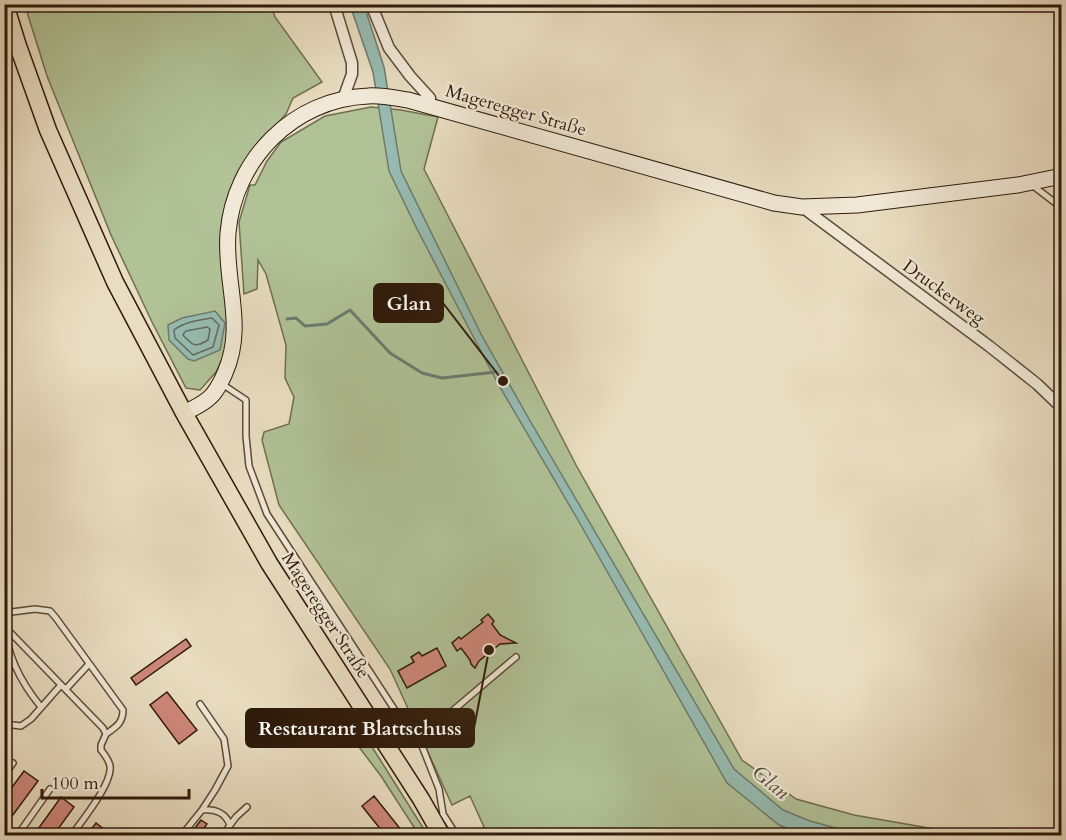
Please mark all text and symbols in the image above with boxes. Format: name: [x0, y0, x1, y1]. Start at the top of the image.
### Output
street label: Mageregger Straße: [443, 78, 589, 143]
street label: Druckerweg: [897, 254, 991, 331]
callout: Glan: [374, 284, 443, 322]
text: Glan: [387, 290, 432, 317]
street label: Mageregger Straße: [275, 547, 376, 683]
callout: Restaurant Blattschuss: [246, 709, 474, 747]
text: Restaurant Blattschuss: [258, 715, 462, 742]
water label: Glan: [747, 759, 795, 806]
scale bar: [42, 762, 189, 800]
text: 100 m: [51, 771, 99, 796]

